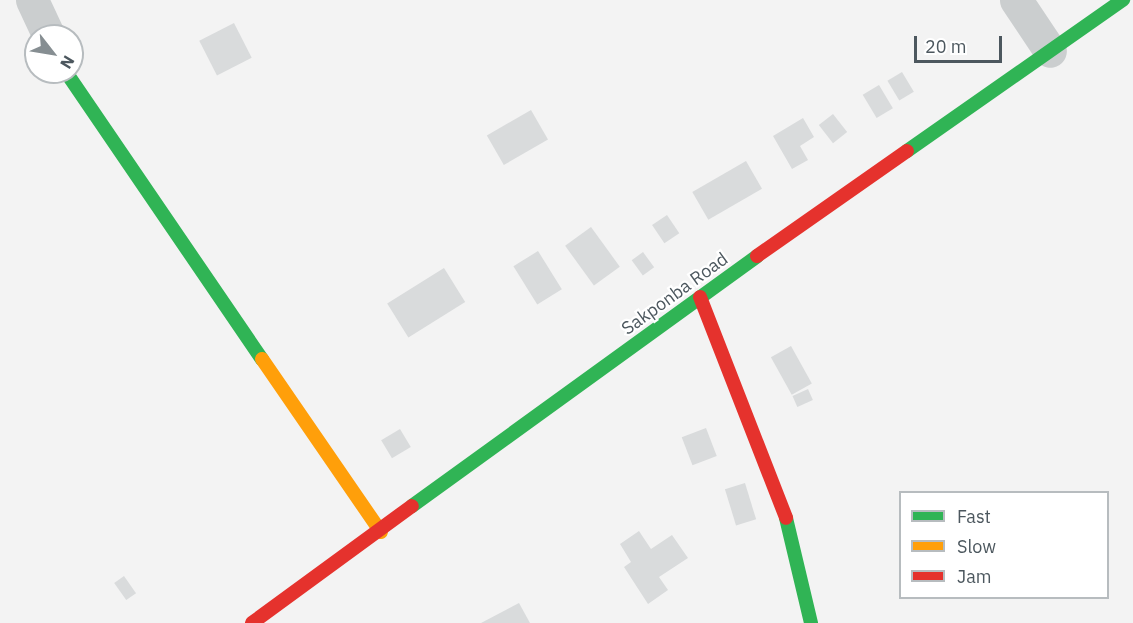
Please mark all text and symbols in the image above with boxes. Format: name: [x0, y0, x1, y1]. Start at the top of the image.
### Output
north arrow: [24, 24, 84, 84]
scale bar: [917, 24, 1006, 62]
text: 20 m: [925, 35, 967, 58]
text: N: [56, 52, 79, 72]
street label: Sakponba Road: [618, 248, 732, 340]
legend: [899, 491, 1109, 599]
text: Fast: [957, 505, 991, 528]
text: Slow: [957, 535, 996, 558]
text: Jam: [957, 565, 992, 588]

